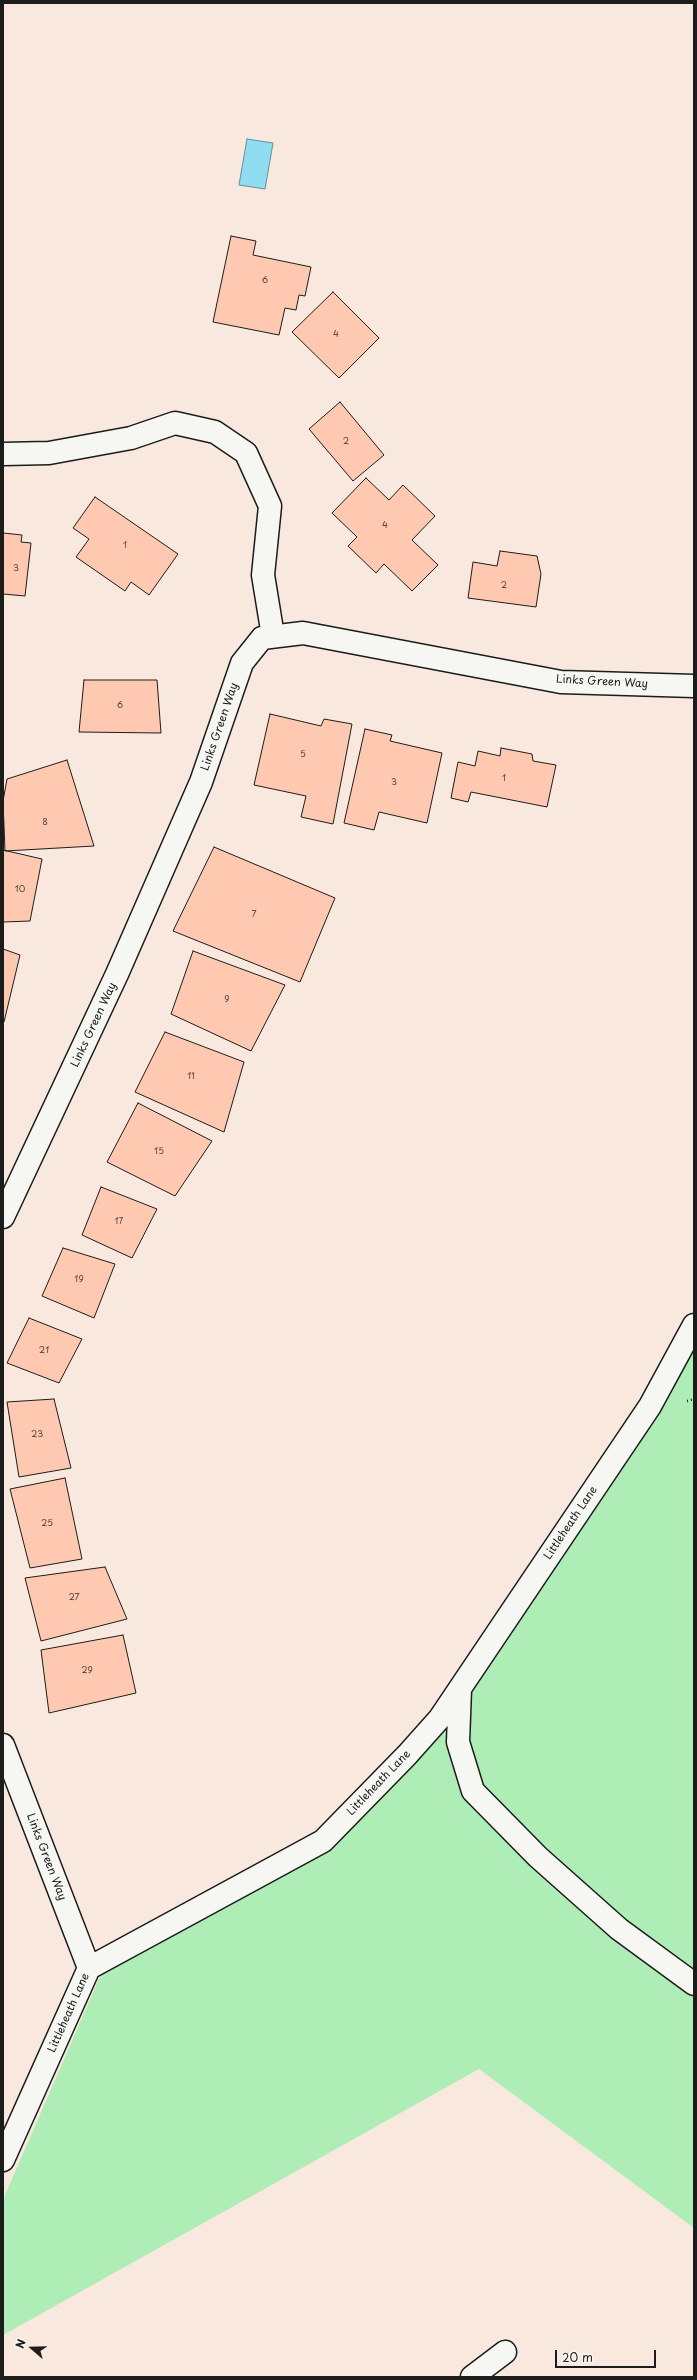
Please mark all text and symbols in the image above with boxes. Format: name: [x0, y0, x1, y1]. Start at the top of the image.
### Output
house number: 6: [262, 276, 268, 286]
house number: 4: [333, 330, 339, 340]
house number: 2: [343, 437, 349, 447]
house number: 4: [382, 521, 388, 531]
house number: 1: [123, 541, 127, 551]
house number: 3: [13, 564, 19, 574]
house number: 2: [501, 581, 507, 591]
street label: Links Green Way: [556, 673, 648, 691]
street label: Links Green Way: [199, 681, 241, 773]
house number: 6: [117, 701, 123, 711]
house number: 5: [300, 750, 306, 760]
house number: 1: [502, 774, 506, 784]
house number: 3: [391, 778, 397, 788]
house number: 8: [42, 818, 48, 828]
house number: 10: [15, 885, 25, 895]
house number: 7: [251, 910, 257, 920]
street label: Links Green Way: [69, 980, 119, 1070]
house number: 9: [224, 995, 230, 1005]
house number: 11: [187, 1072, 195, 1082]
house number: 15: [154, 1147, 164, 1157]
house number: 17: [115, 1217, 123, 1227]
house number: 19: [74, 1275, 84, 1285]
house number: 21: [39, 1346, 49, 1356]
house number: 23: [31, 1430, 43, 1440]
street label: Littleheath Lane: [542, 1484, 600, 1562]
house number: 25: [41, 1519, 53, 1529]
house number: 27: [68, 1593, 80, 1603]
house number: 29: [81, 1666, 93, 1676]
street label: Littleheath Lane: [344, 1748, 414, 1818]
street label: Links Green Way: [23, 1812, 69, 1902]
street label: Littleheath Lane: [46, 1971, 92, 2055]
north arrow: [12, 2328, 52, 2368]
text: N: [11, 2337, 30, 2351]
scale bar: [557, 2342, 658, 2368]
text: 20 m: [562, 2348, 593, 2366]

